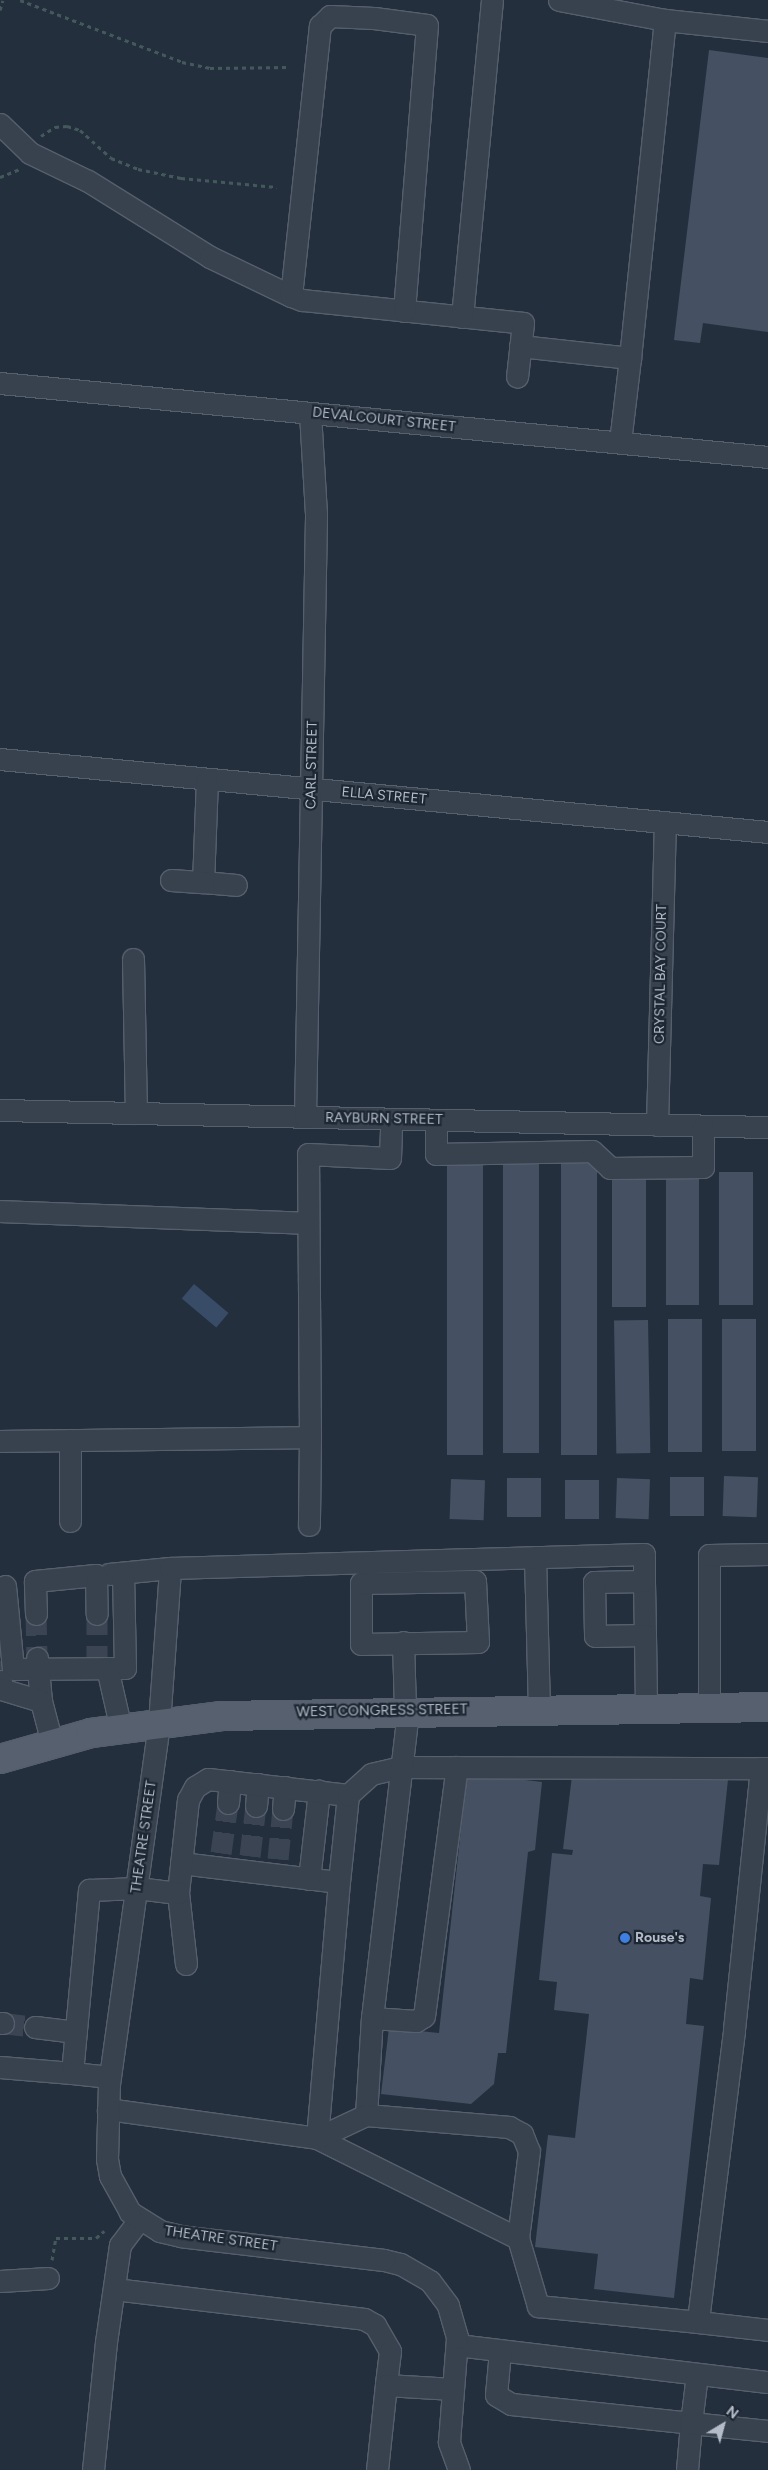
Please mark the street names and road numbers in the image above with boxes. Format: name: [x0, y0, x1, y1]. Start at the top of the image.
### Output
street label: DEVALCOURT STREET: [312, 404, 456, 436]
street label: CARL STREET: [303, 721, 321, 809]
street label: ELLA STREET: [341, 784, 427, 808]
street label: CRYSTAL BAY COURT: [651, 904, 671, 1044]
street label: RAYBURN STREET: [325, 1110, 443, 1128]
street label: WEST CONGRESS STREET: [296, 1701, 468, 1721]
street label: THEATRE STREET: [128, 1780, 160, 1894]
street label: THEATRE STREET: [164, 2223, 278, 2255]

